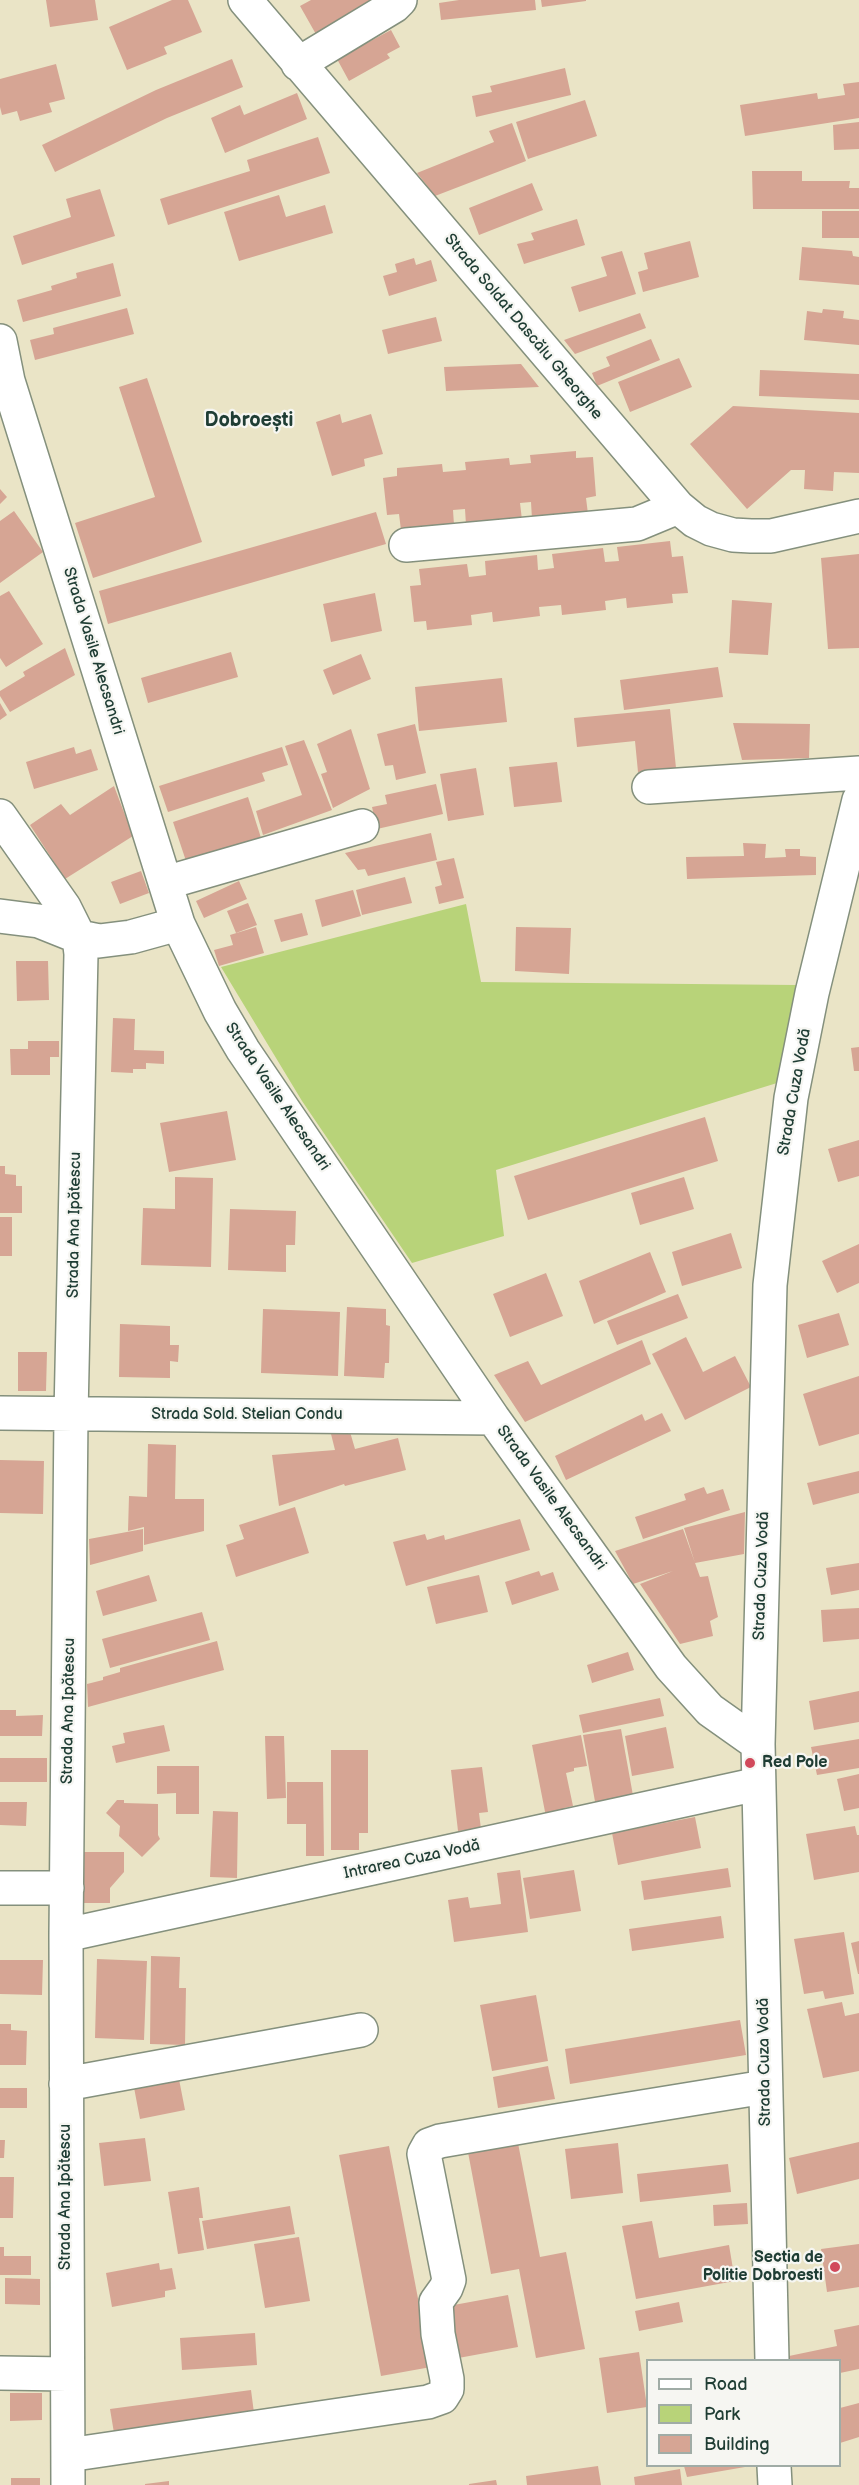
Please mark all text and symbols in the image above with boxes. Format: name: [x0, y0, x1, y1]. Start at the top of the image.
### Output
street label: Strada Soldat Dascălu Gheorghe: [440, 230, 606, 424]
district label: Dobroești: [205, 409, 293, 433]
street label: Strada Vasile Alecsandri: [58, 565, 128, 737]
street label: Strada Vasile Alecsandri: [220, 1019, 334, 1175]
street label: Strada Cuza Vodă: [774, 1027, 816, 1157]
street label: Strada Ana Ipătescu: [64, 1152, 86, 1298]
street label: Strada Sold. Stelian Condu: [151, 1405, 343, 1425]
street label: Strada Vasile Alecsandri: [492, 1422, 610, 1574]
street label: Strada Cuza Vodă: [750, 1511, 774, 1641]
street label: Strada Ana Ipătescu: [58, 1638, 80, 1784]
place label: Red Pole: [762, 1753, 827, 1773]
marker: Red Pole: [743, 1756, 757, 1770]
street label: Intrarea Cuza Vodă: [342, 1836, 482, 1884]
street label: Strada Cuza Vodă: [754, 1997, 776, 2127]
street label: Strada Ana Ipătescu: [56, 2124, 76, 2270]
place label: Sectia de Politie Dobroesti: [703, 2248, 823, 2286]
marker: Sectia de Politie Dobroesti: [828, 2260, 842, 2274]
legend: [646, 2359, 841, 2467]
text: Road: [704, 2374, 748, 2395]
text: Park: [704, 2404, 740, 2425]
text: Building: [704, 2434, 770, 2455]

